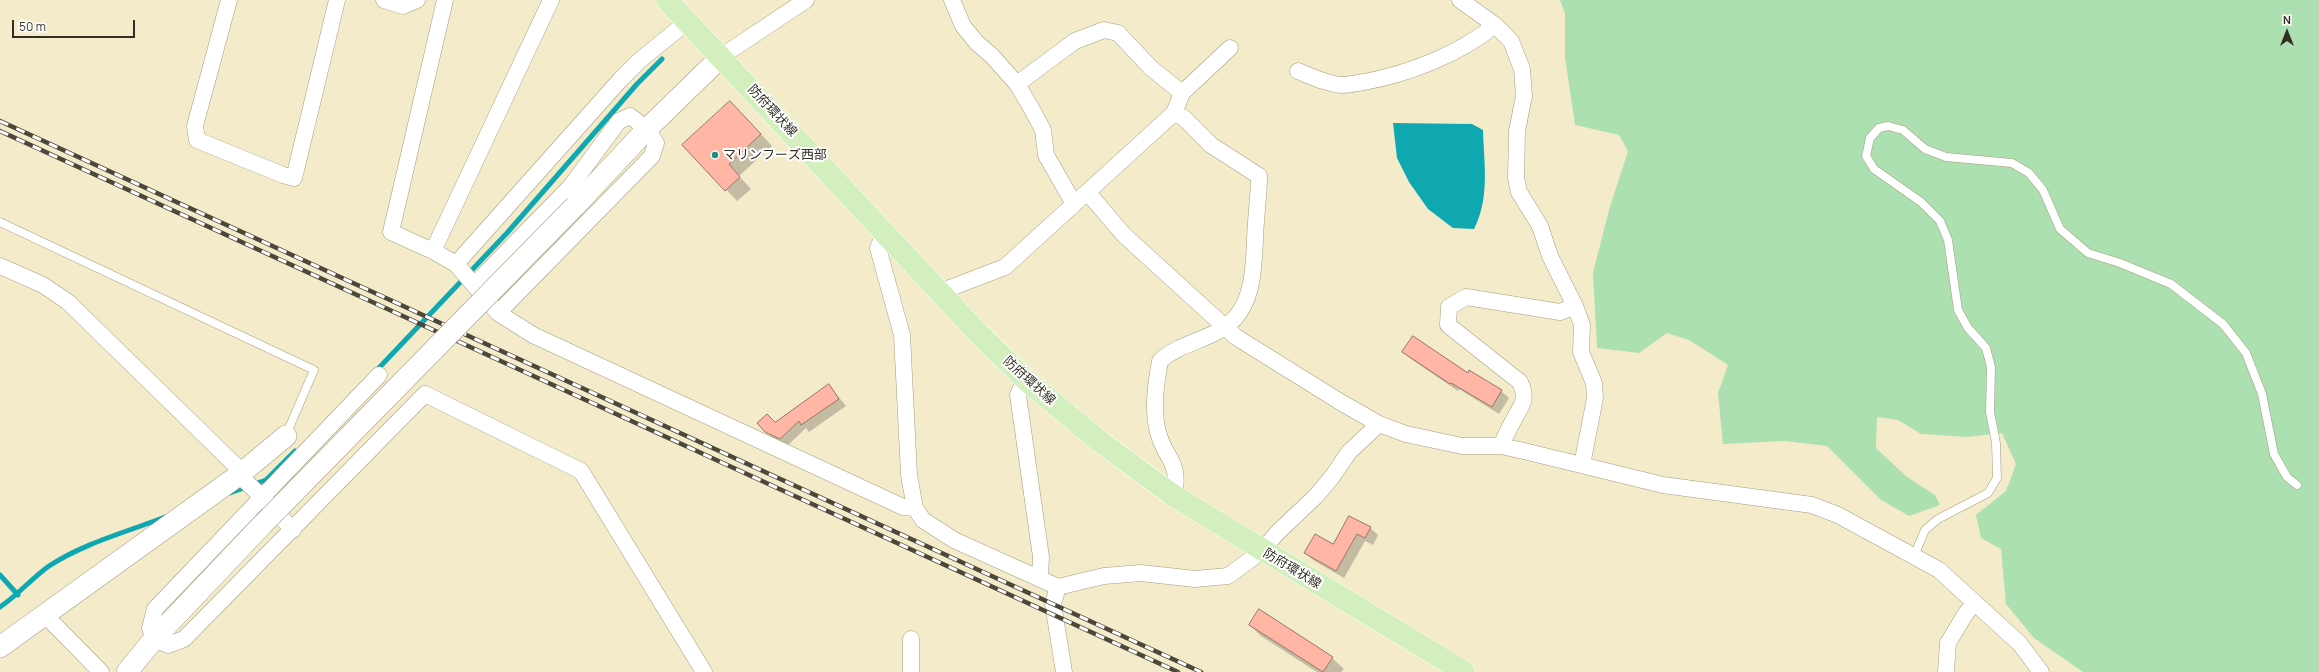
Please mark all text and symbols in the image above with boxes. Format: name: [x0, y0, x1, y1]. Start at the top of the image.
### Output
scale bar: [14, 12, 137, 38]
north arrow: [2267, 12, 2307, 52]
text: N: [2283, 12, 2291, 27]
text: 50 m: [19, 18, 46, 35]
street label: 防府環状線: [744, 82, 800, 140]
place label: マリンフーズ西部: [723, 147, 827, 163]
marker: マリンフーズ西部: [710, 150, 720, 160]
street label: 防府環状線: [1000, 353, 1058, 409]
street label: 防府環状線: [1260, 546, 1324, 592]

